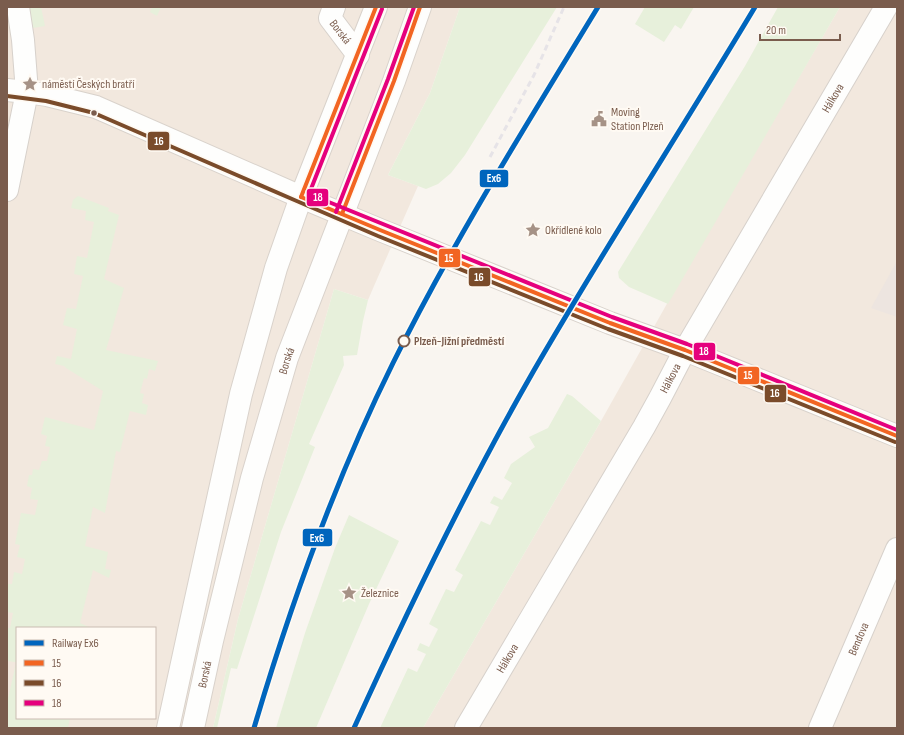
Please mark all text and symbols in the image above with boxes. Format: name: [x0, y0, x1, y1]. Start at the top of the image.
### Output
street label: Borská: [326, 16, 355, 47]
scale bar: [760, 16, 840, 42]
text: 20 m: [766, 23, 786, 38]
place icon: náměstí Českých bratří: [21, 75, 39, 93]
place label: náměstí Českých bratří: [42, 77, 135, 92]
street label: Hálkova: [818, 80, 847, 115]
place label: Moving Station Plzeň: [611, 105, 664, 134]
unlabelled marker: [89, 108, 99, 118]
public building icon: Moving Station Plzeň: [590, 110, 608, 128]
line badge: 16: [147, 131, 170, 151]
text: 16: [154, 135, 164, 148]
line badge: Ex6: [479, 169, 509, 188]
text: Ex6: [487, 172, 501, 185]
line badge: 18: [306, 188, 329, 207]
text: 18: [313, 191, 323, 204]
place icon: Okřídlené kolo: [524, 221, 542, 239]
place label: Okřídlené kolo: [545, 223, 602, 238]
line badge: 15: [438, 248, 461, 268]
text: 15: [444, 252, 454, 265]
line badge: 16: [468, 267, 491, 287]
text: 16: [474, 271, 484, 284]
marker: Plzeň-Jižní předměstí: [397, 334, 411, 348]
place label: Plzeň-Jižní předměstí: [414, 334, 505, 349]
line badge: 18: [693, 342, 716, 361]
street label: Borská: [275, 345, 298, 376]
text: 18: [699, 345, 709, 358]
street label: Hálkova: [656, 361, 684, 396]
line badge: 15: [737, 366, 760, 385]
text: 15: [743, 369, 753, 382]
line badge: 16: [764, 384, 787, 403]
text: 16: [770, 387, 780, 400]
line badge: Ex6: [302, 528, 333, 547]
text: Ex6: [310, 532, 324, 545]
place icon: Železnice: [340, 584, 358, 602]
place label: Železnice: [361, 586, 399, 601]
street label: Bendova: [845, 620, 872, 658]
legend: [16, 627, 156, 719]
text: Railway Ex6: [52, 636, 99, 651]
street label: Hálkova: [493, 641, 522, 676]
text: 15: [52, 656, 61, 671]
street label: Borská: [195, 659, 215, 689]
text: 16: [52, 676, 61, 691]
text: 18: [52, 696, 61, 711]

